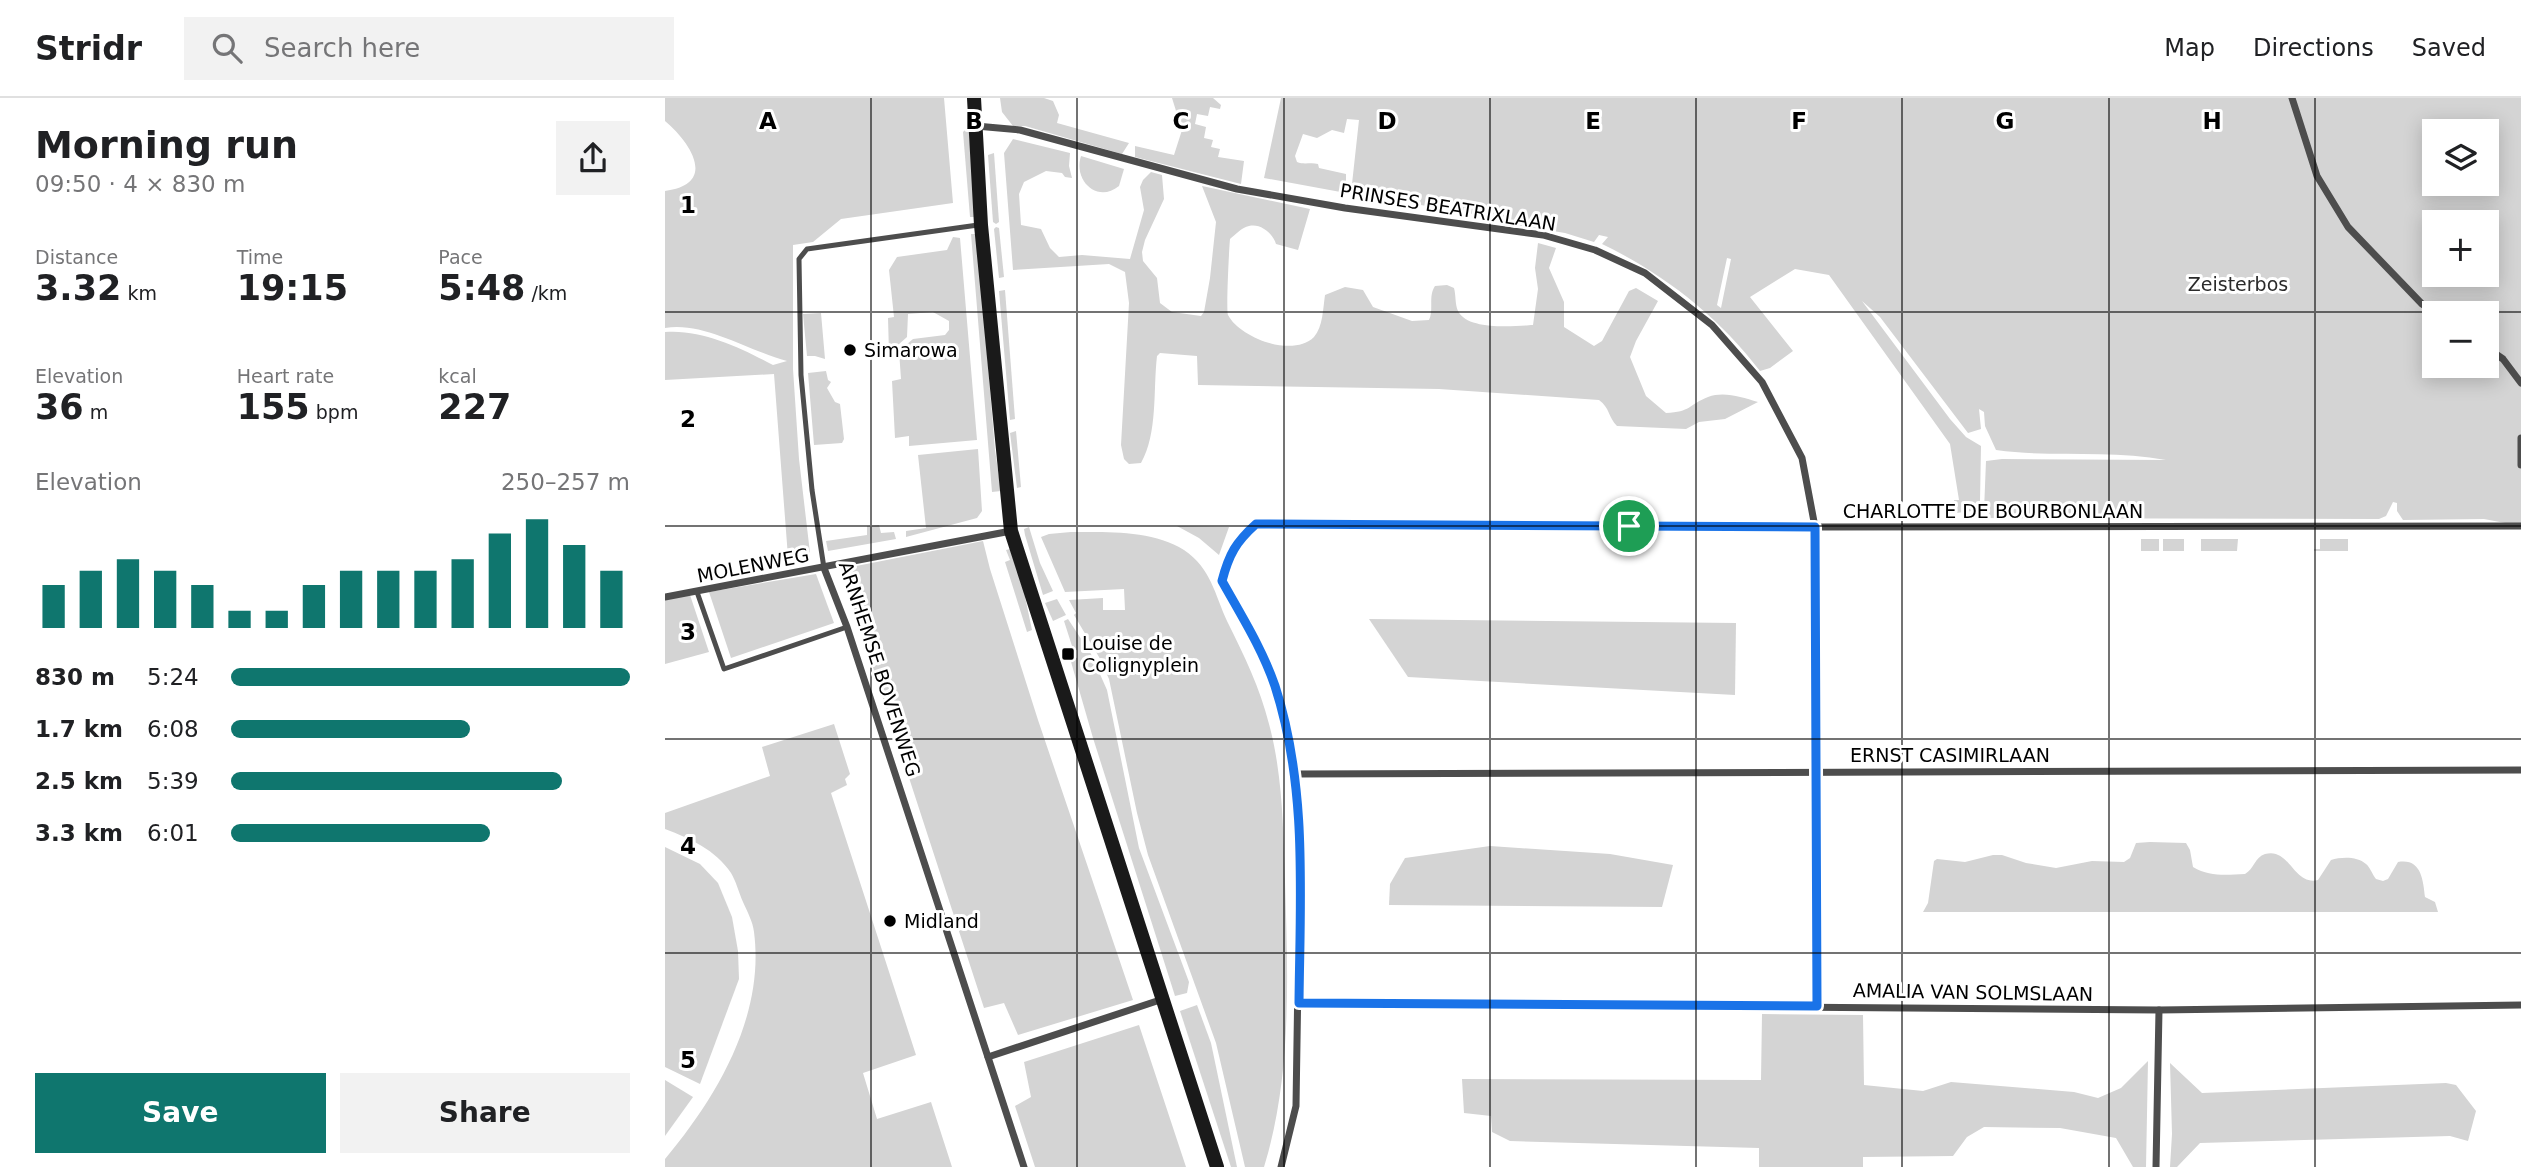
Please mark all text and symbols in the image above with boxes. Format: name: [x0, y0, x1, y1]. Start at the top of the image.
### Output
search box: [184, 17, 674, 80]
text: Stridr: [35, 29, 142, 68]
icon: search: [208, 29, 246, 67]
text: Search here: [264, 33, 420, 63]
text: Map: [2164, 34, 2215, 62]
text: Directions: [2253, 34, 2374, 62]
text: Saved: [2412, 34, 2486, 62]
text: A: [759, 108, 777, 134]
text: B: [965, 108, 983, 134]
text: C: [1173, 108, 1189, 134]
text: D: [1377, 108, 1397, 134]
text: E: [1585, 108, 1601, 134]
text: F: [1791, 108, 1807, 134]
text: G: [1996, 108, 2014, 134]
text: H: [2202, 108, 2222, 134]
map controls: [2422, 119, 2499, 378]
button: layers: [2422, 119, 2499, 196]
button: share: [556, 121, 630, 195]
text: Morning run: [35, 123, 298, 167]
text: 09:50 · 4 × 830 m: [35, 171, 245, 197]
street label: PRINSES BEATRIXLAAN: [1338, 179, 1558, 235]
text: 1: [680, 192, 696, 218]
button: +: [2422, 210, 2499, 287]
text: Distance: [35, 246, 118, 268]
text: Time: [237, 246, 283, 268]
text: Pace: [438, 246, 483, 268]
text: 3.32: [35, 268, 121, 308]
text: 19:15: [237, 268, 348, 308]
text: 5:48: [438, 268, 525, 308]
park label: Zeisterbos: [2188, 273, 2288, 295]
text: km: [121, 282, 157, 304]
text: /km: [525, 282, 567, 304]
button: −: [2422, 301, 2499, 378]
place label: Simarowa: [864, 339, 958, 361]
marker: Simarowa: [842, 342, 858, 358]
text: Elevation: [35, 365, 123, 387]
text: Heart rate: [237, 365, 334, 387]
text: kcal: [438, 365, 477, 387]
text: 36: [35, 387, 84, 427]
text: 155: [237, 387, 310, 427]
text: 227: [438, 387, 511, 427]
text: m: [84, 401, 108, 423]
text: bpm: [310, 401, 358, 423]
text: 2: [680, 406, 696, 432]
text: Elevation: [35, 469, 142, 495]
text: 250–257 m: [501, 469, 630, 495]
pin: [1599, 496, 1659, 556]
street label: CHARLOTTE DE BOURBONLAAN: [1843, 500, 2143, 522]
icon: arrive: [1610, 507, 1648, 545]
street label: MOLENWEG: [695, 543, 811, 587]
street label: ARNHEMSE BOVENWEG: [835, 558, 925, 780]
text: 3: [680, 619, 696, 645]
place label: Louise de Colignyplein: [1082, 632, 1199, 676]
marker: Louise de Colignyplein: [1060, 646, 1076, 662]
text: 830 m: [35, 664, 115, 690]
text: 5:24: [147, 664, 199, 690]
text: 1.7 km: [35, 716, 123, 742]
text: 6:08: [147, 716, 199, 742]
street label: ERNST CASIMIRLAAN: [1850, 744, 2050, 766]
text: 2.5 km: [35, 768, 123, 794]
text: 5:39: [147, 768, 199, 794]
text: 3.3 km: [35, 820, 123, 846]
text: 6:01: [147, 820, 199, 846]
text: 4: [680, 833, 696, 859]
place label: Midland: [904, 910, 979, 932]
marker: Midland: [882, 913, 898, 929]
street label: AMALIA VAN SOLMSLAAN: [1853, 979, 2093, 1005]
text: 5: [680, 1047, 696, 1073]
button: Save: [35, 1073, 326, 1153]
button: Share: [340, 1073, 630, 1153]

